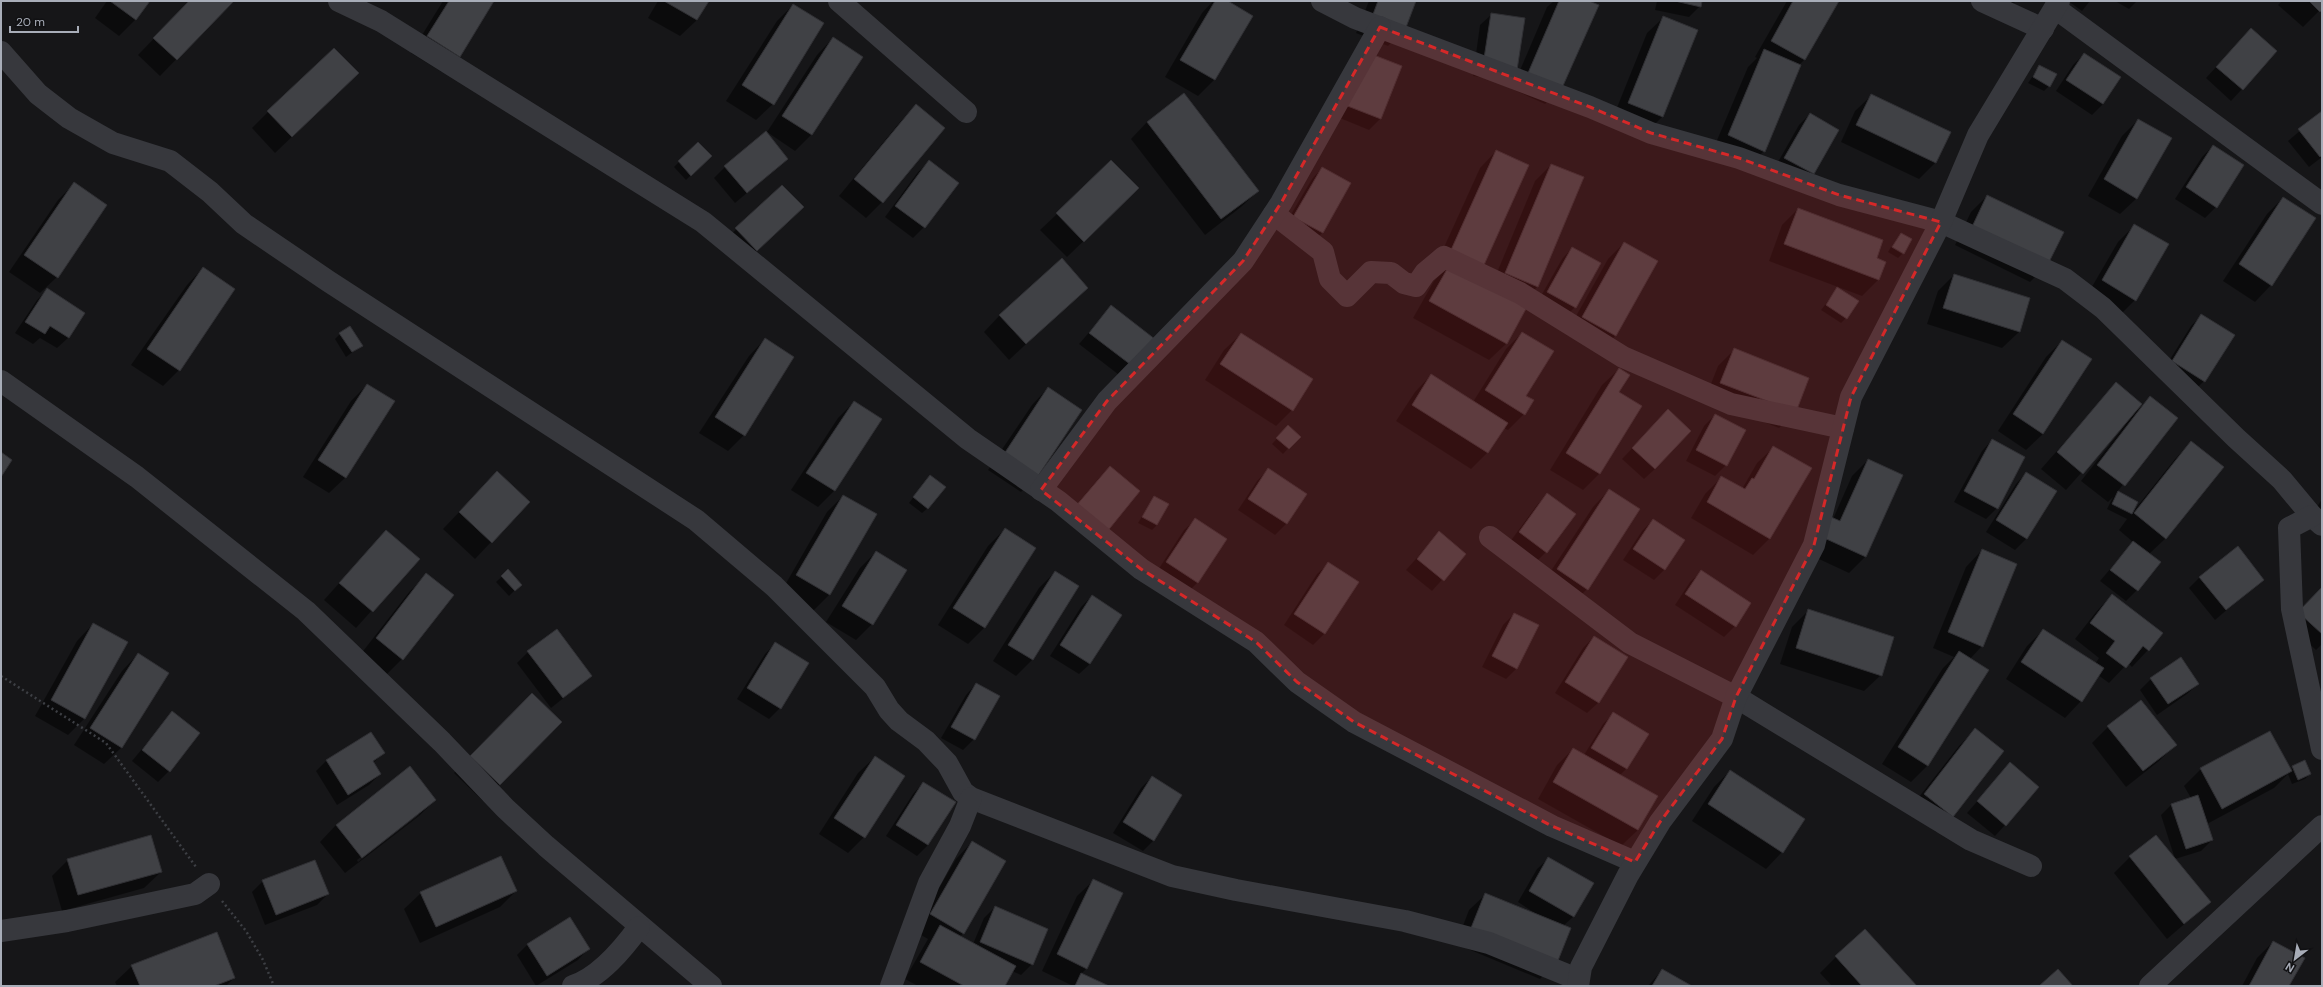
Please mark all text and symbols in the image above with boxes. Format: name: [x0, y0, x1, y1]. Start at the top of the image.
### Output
scale bar: [10, 8, 78, 34]
text: 20 m: [16, 14, 45, 30]
north arrow: [2275, 939, 2315, 979]
text: N: [2283, 960, 2297, 976]

